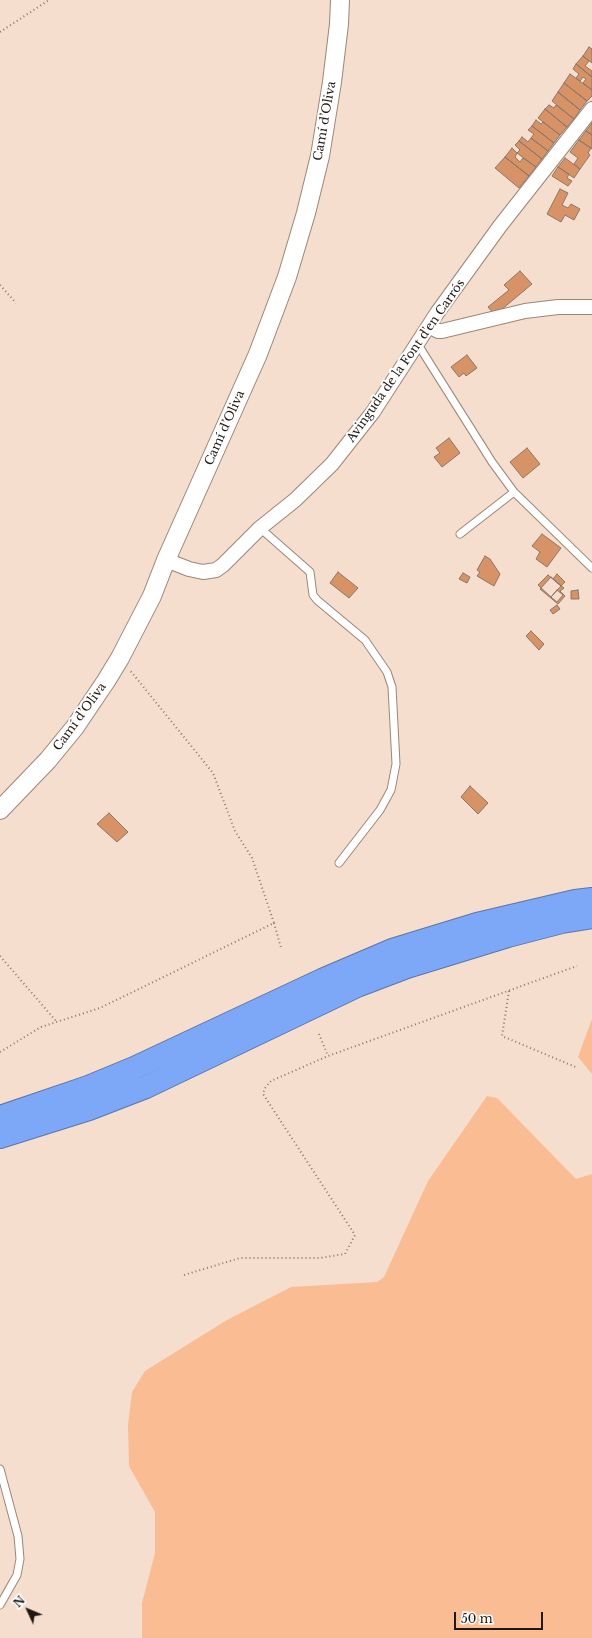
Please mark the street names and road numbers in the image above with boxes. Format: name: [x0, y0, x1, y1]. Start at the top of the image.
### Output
street label: Camí d’Oliva: [311, 80, 339, 162]
street label: Avinguda de la Font d'en Carrós: [344, 277, 468, 445]
street label: Camí d’Oliva: [202, 388, 248, 468]
street label: Camí d’Oliva: [50, 680, 110, 754]

